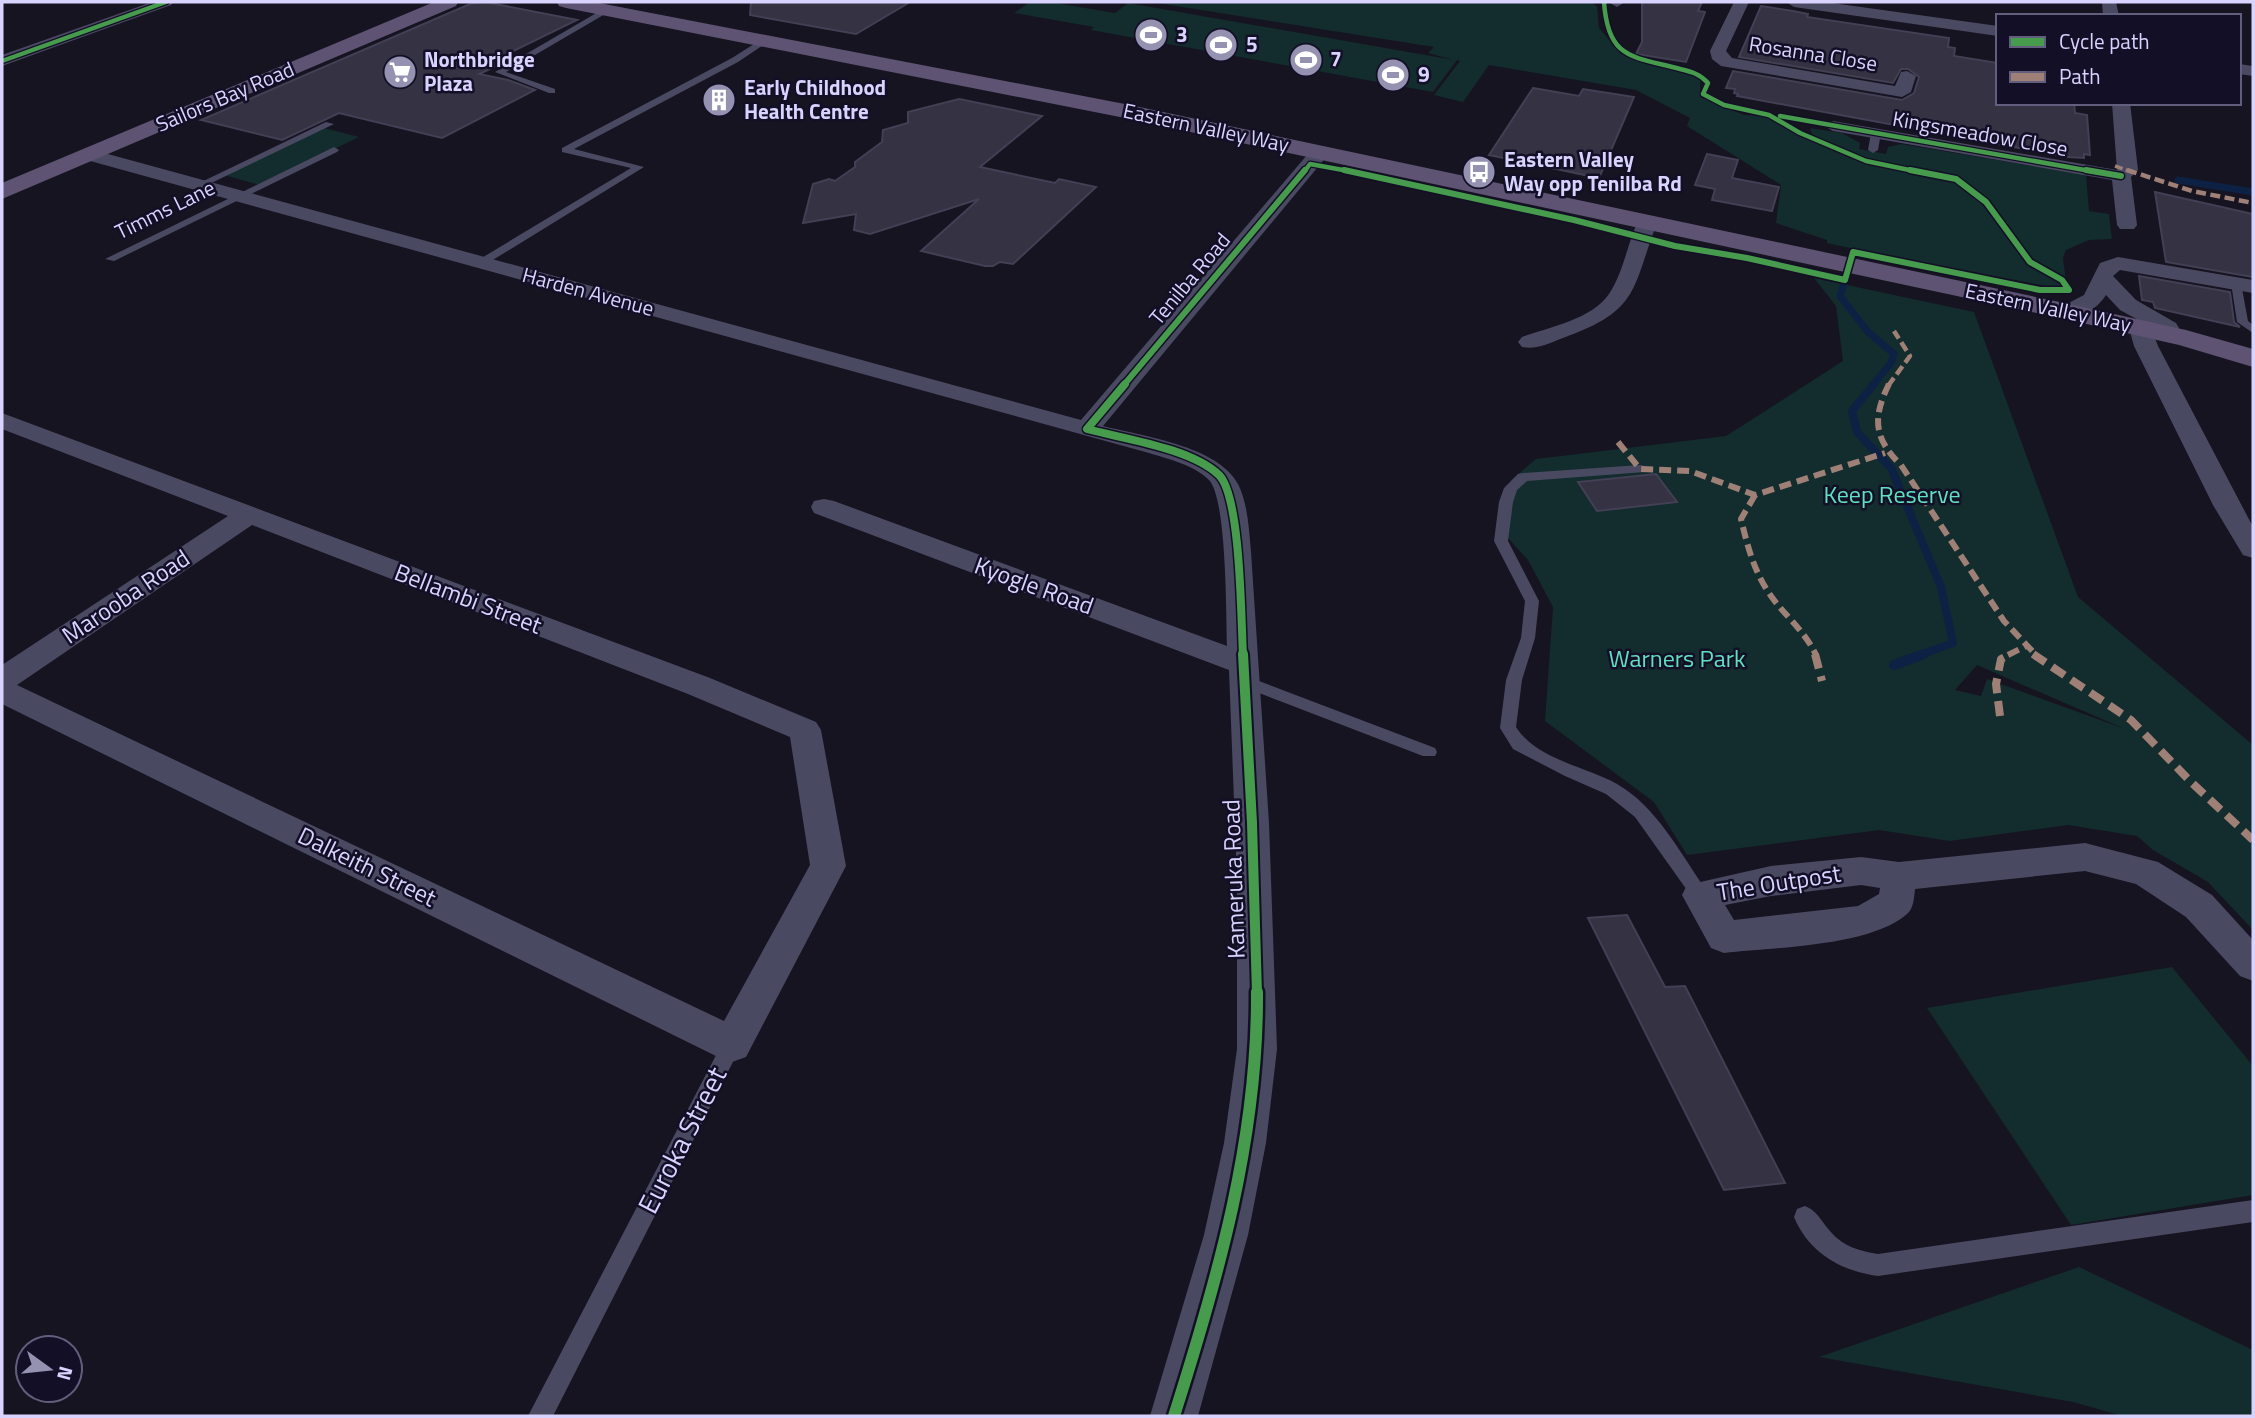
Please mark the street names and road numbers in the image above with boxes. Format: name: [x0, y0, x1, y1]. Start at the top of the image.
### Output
street label: Rosanna Close: [1747, 27, 1880, 79]
street label: Sailors Bay Road: [150, 53, 299, 140]
street label: Eastern Valley Way: [1120, 94, 1292, 160]
street label: Kingsmeadow Close: [1890, 102, 2070, 164]
street label: Timms Lane: [109, 171, 220, 247]
street label: Tenilba Road: [1141, 225, 1238, 332]
street label: Harden Avenue: [519, 258, 658, 324]
street label: Eastern Valley Way: [1962, 274, 2134, 340]
street label: Marooba Road: [54, 540, 197, 652]
street label: Kyogle Road: [970, 547, 1099, 623]
street label: Bellambi Street: [389, 553, 548, 643]
street label: Kameruka Road: [1212, 799, 1254, 959]
street label: Dalkeith Street: [292, 817, 443, 915]
street label: The Outpost: [1714, 854, 1844, 910]
street label: Euroka Street: [626, 1059, 737, 1221]

